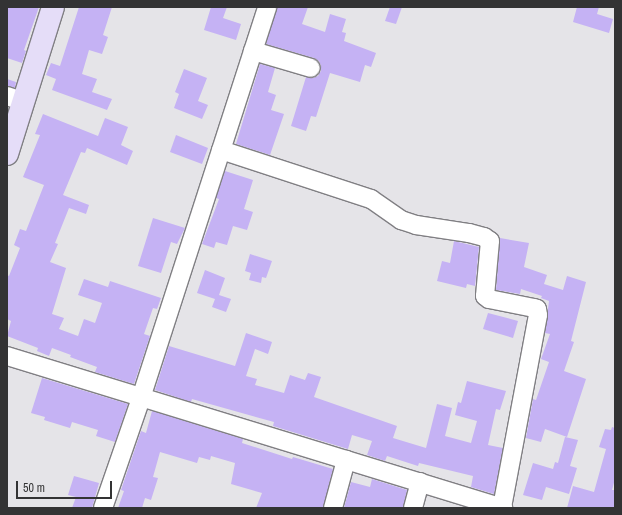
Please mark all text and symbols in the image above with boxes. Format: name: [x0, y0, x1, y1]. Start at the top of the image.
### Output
scale bar: [18, 473, 114, 499]
text: 50 m: [23, 480, 45, 496]

